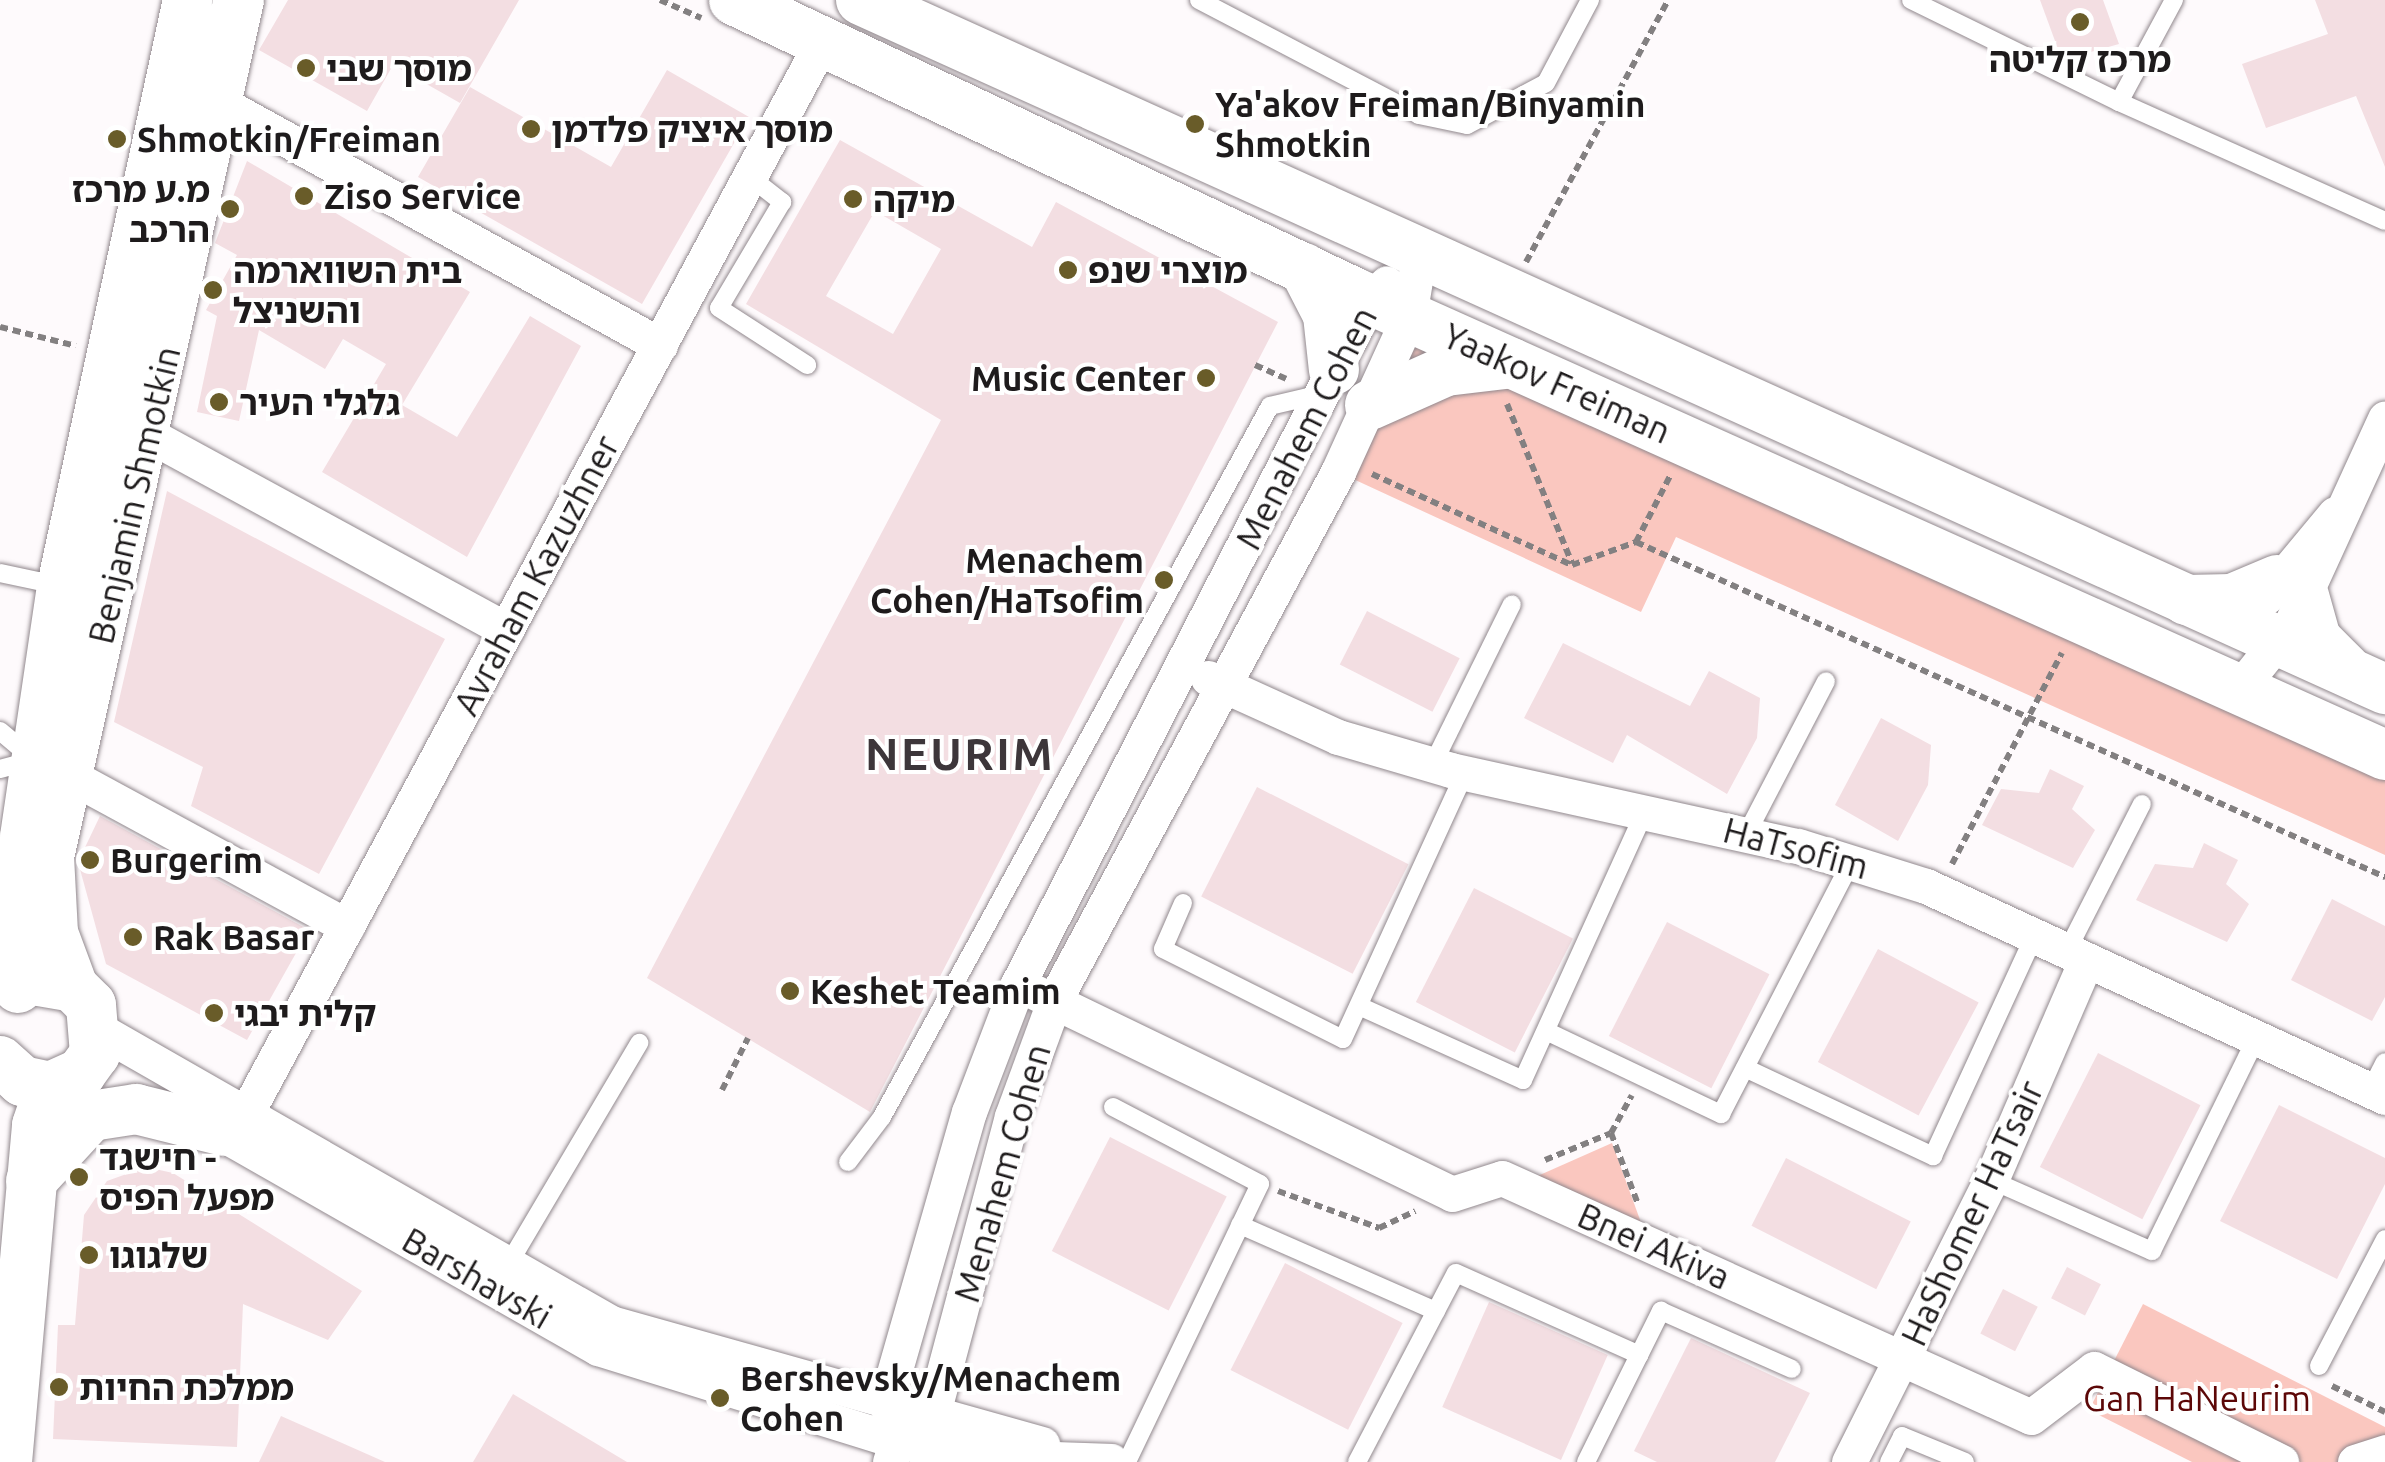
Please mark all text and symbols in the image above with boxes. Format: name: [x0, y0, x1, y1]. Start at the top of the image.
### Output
marker: מרכז קליטה: [2069, 11, 2091, 33]
place label: מרכז קליטה: [1989, 38, 2171, 80]
place label: מוסך שבי: [326, 47, 472, 89]
marker: מוסך שבי: [295, 57, 317, 79]
place label: Ya'akov Freiman/Binyamin Shmotkin: [1215, 83, 1645, 165]
place label: מוסך איציק פלדמן: [551, 108, 833, 150]
marker: Ya'akov Freiman/Binyamin Shmotkin: [1184, 113, 1206, 135]
place label: Shmotkin/Freiman: [137, 118, 441, 160]
marker: מוסך איציק פלדמן: [520, 118, 542, 140]
marker: Shmotkin/Freiman: [106, 128, 128, 150]
place label: מ.ע מרכז הרכב: [72, 168, 210, 250]
place label: Ziso Service: [324, 175, 521, 217]
place label: מיקה: [873, 178, 955, 220]
marker: Ziso Service: [293, 185, 315, 207]
marker: מיקה: [842, 188, 864, 210]
marker: מ.ע מרכז הרכב: [219, 198, 241, 220]
place label: בית השווארמה והשניצל: [233, 249, 462, 331]
place label: מוצרי שנפ: [1088, 249, 1248, 291]
marker: מוצרי שנפ: [1057, 259, 1079, 281]
marker: בית השווארמה והשניצל: [202, 279, 224, 301]
street label: Menahem Cohen: [1227, 300, 1385, 556]
street label: Yaakov Freiman: [1437, 314, 1677, 452]
street label: Benjamin Shmotkin: [79, 342, 189, 648]
place label: Music Center: [971, 357, 1186, 399]
marker: Music Center: [1195, 367, 1217, 389]
place label: גלגלי העיר: [239, 381, 401, 423]
marker: גלגלי העיר: [208, 391, 230, 413]
street label: Avraham Kazuzhner: [445, 428, 627, 722]
place label: Menachem Cohen/HaTsofim: [870, 539, 1144, 621]
marker: Menachem Cohen/HaTsofim: [1153, 569, 1175, 591]
district label: NEURIM: [865, 727, 1055, 781]
street label: HaTsofim: [1719, 809, 1873, 887]
place label: Burgerim: [110, 839, 263, 881]
marker: Burgerim: [79, 849, 101, 871]
place label: Rak Basar: [153, 916, 314, 958]
marker: Rak Basar: [122, 926, 144, 948]
place label: Keshet Teamim: [810, 970, 1061, 1012]
marker: Keshet Teamim: [779, 980, 801, 1002]
place label: קלית יבגי: [234, 992, 376, 1034]
marker: קלית יבגי: [203, 1002, 225, 1024]
street label: Menahem Cohen: [945, 1039, 1059, 1307]
street label: HaShomer HaTsair: [1892, 1074, 2052, 1352]
place label: חישגד - מפעל הפיס: [99, 1136, 274, 1218]
marker: חישגד - מפעל הפיס: [68, 1166, 90, 1188]
street label: Bnei Akiva: [1571, 1194, 1737, 1298]
street label: Barshavski: [395, 1219, 559, 1337]
place label: שלגוגו: [109, 1234, 208, 1276]
marker: שלגוגו: [78, 1244, 100, 1266]
place label: Bershevsky/Menachem Cohen: [740, 1357, 1121, 1439]
place label: ממלכת החיות: [79, 1366, 294, 1408]
marker: ממלכת החיות: [48, 1376, 70, 1398]
park label: Gan HaNeurim: [2083, 1377, 2311, 1419]
marker: Bershevsky/Menachem Cohen: [709, 1387, 731, 1409]

